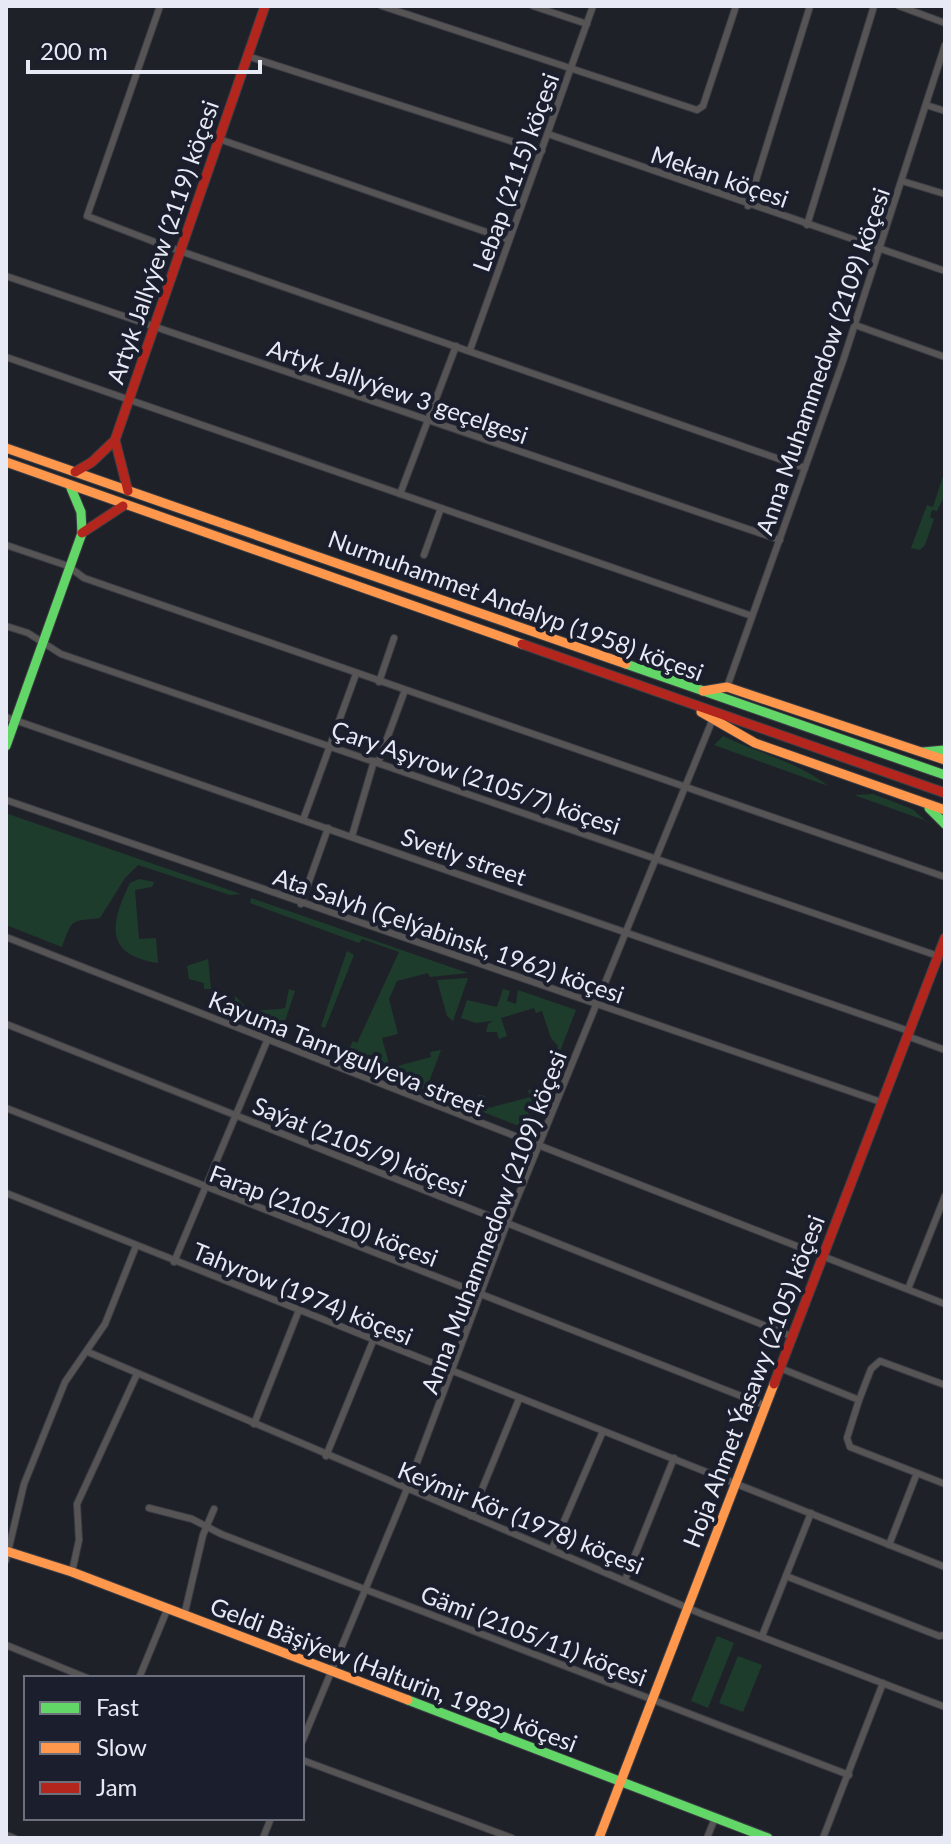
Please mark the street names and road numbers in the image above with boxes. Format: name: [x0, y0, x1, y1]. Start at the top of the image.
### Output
street label: Lebap (2115) köçesi: [466, 69, 564, 275]
street label: Artyk Jallyýew (2119) köçesi: [100, 97, 224, 387]
street label: Mekan köçesi: [647, 139, 793, 213]
street label: Anna Muhammedow (2109) köçesi: [749, 184, 895, 538]
street label: Artyk Jallyýew 3 geçelgesi: [264, 333, 532, 449]
street label: Nurmuhammet Andalyp (1958) köçesi: [324, 523, 708, 687]
street label: Çary Aşyrow (2105/7) köçesi: [328, 714, 624, 840]
street label: Svetly street: [398, 821, 531, 891]
street label: Ata Salyh (Çelýabinsk, 1962) köçesi: [270, 861, 628, 1009]
street label: Kayuma Tanrygulyeva street: [205, 984, 490, 1122]
street label: Anna Muhammedow (2109) köçesi: [414, 1046, 572, 1398]
street label: Saýat (2105/9) köçesi: [249, 1090, 471, 1202]
street label: Farap (2105/10) köçesi: [206, 1158, 442, 1272]
street label: Hoja Ahmet Ýasawy (2105) köçesi: [676, 1211, 830, 1551]
street label: Tahyrow (1974) köçesi: [189, 1236, 417, 1350]
street label: Keýmir Kör (1978) köçesi: [394, 1454, 648, 1580]
street label: Gämi (2105/11) köçesi: [417, 1579, 651, 1691]
street label: Geldi Bäşiýew (Halturin, 1982) köçesi: [207, 1591, 581, 1757]

